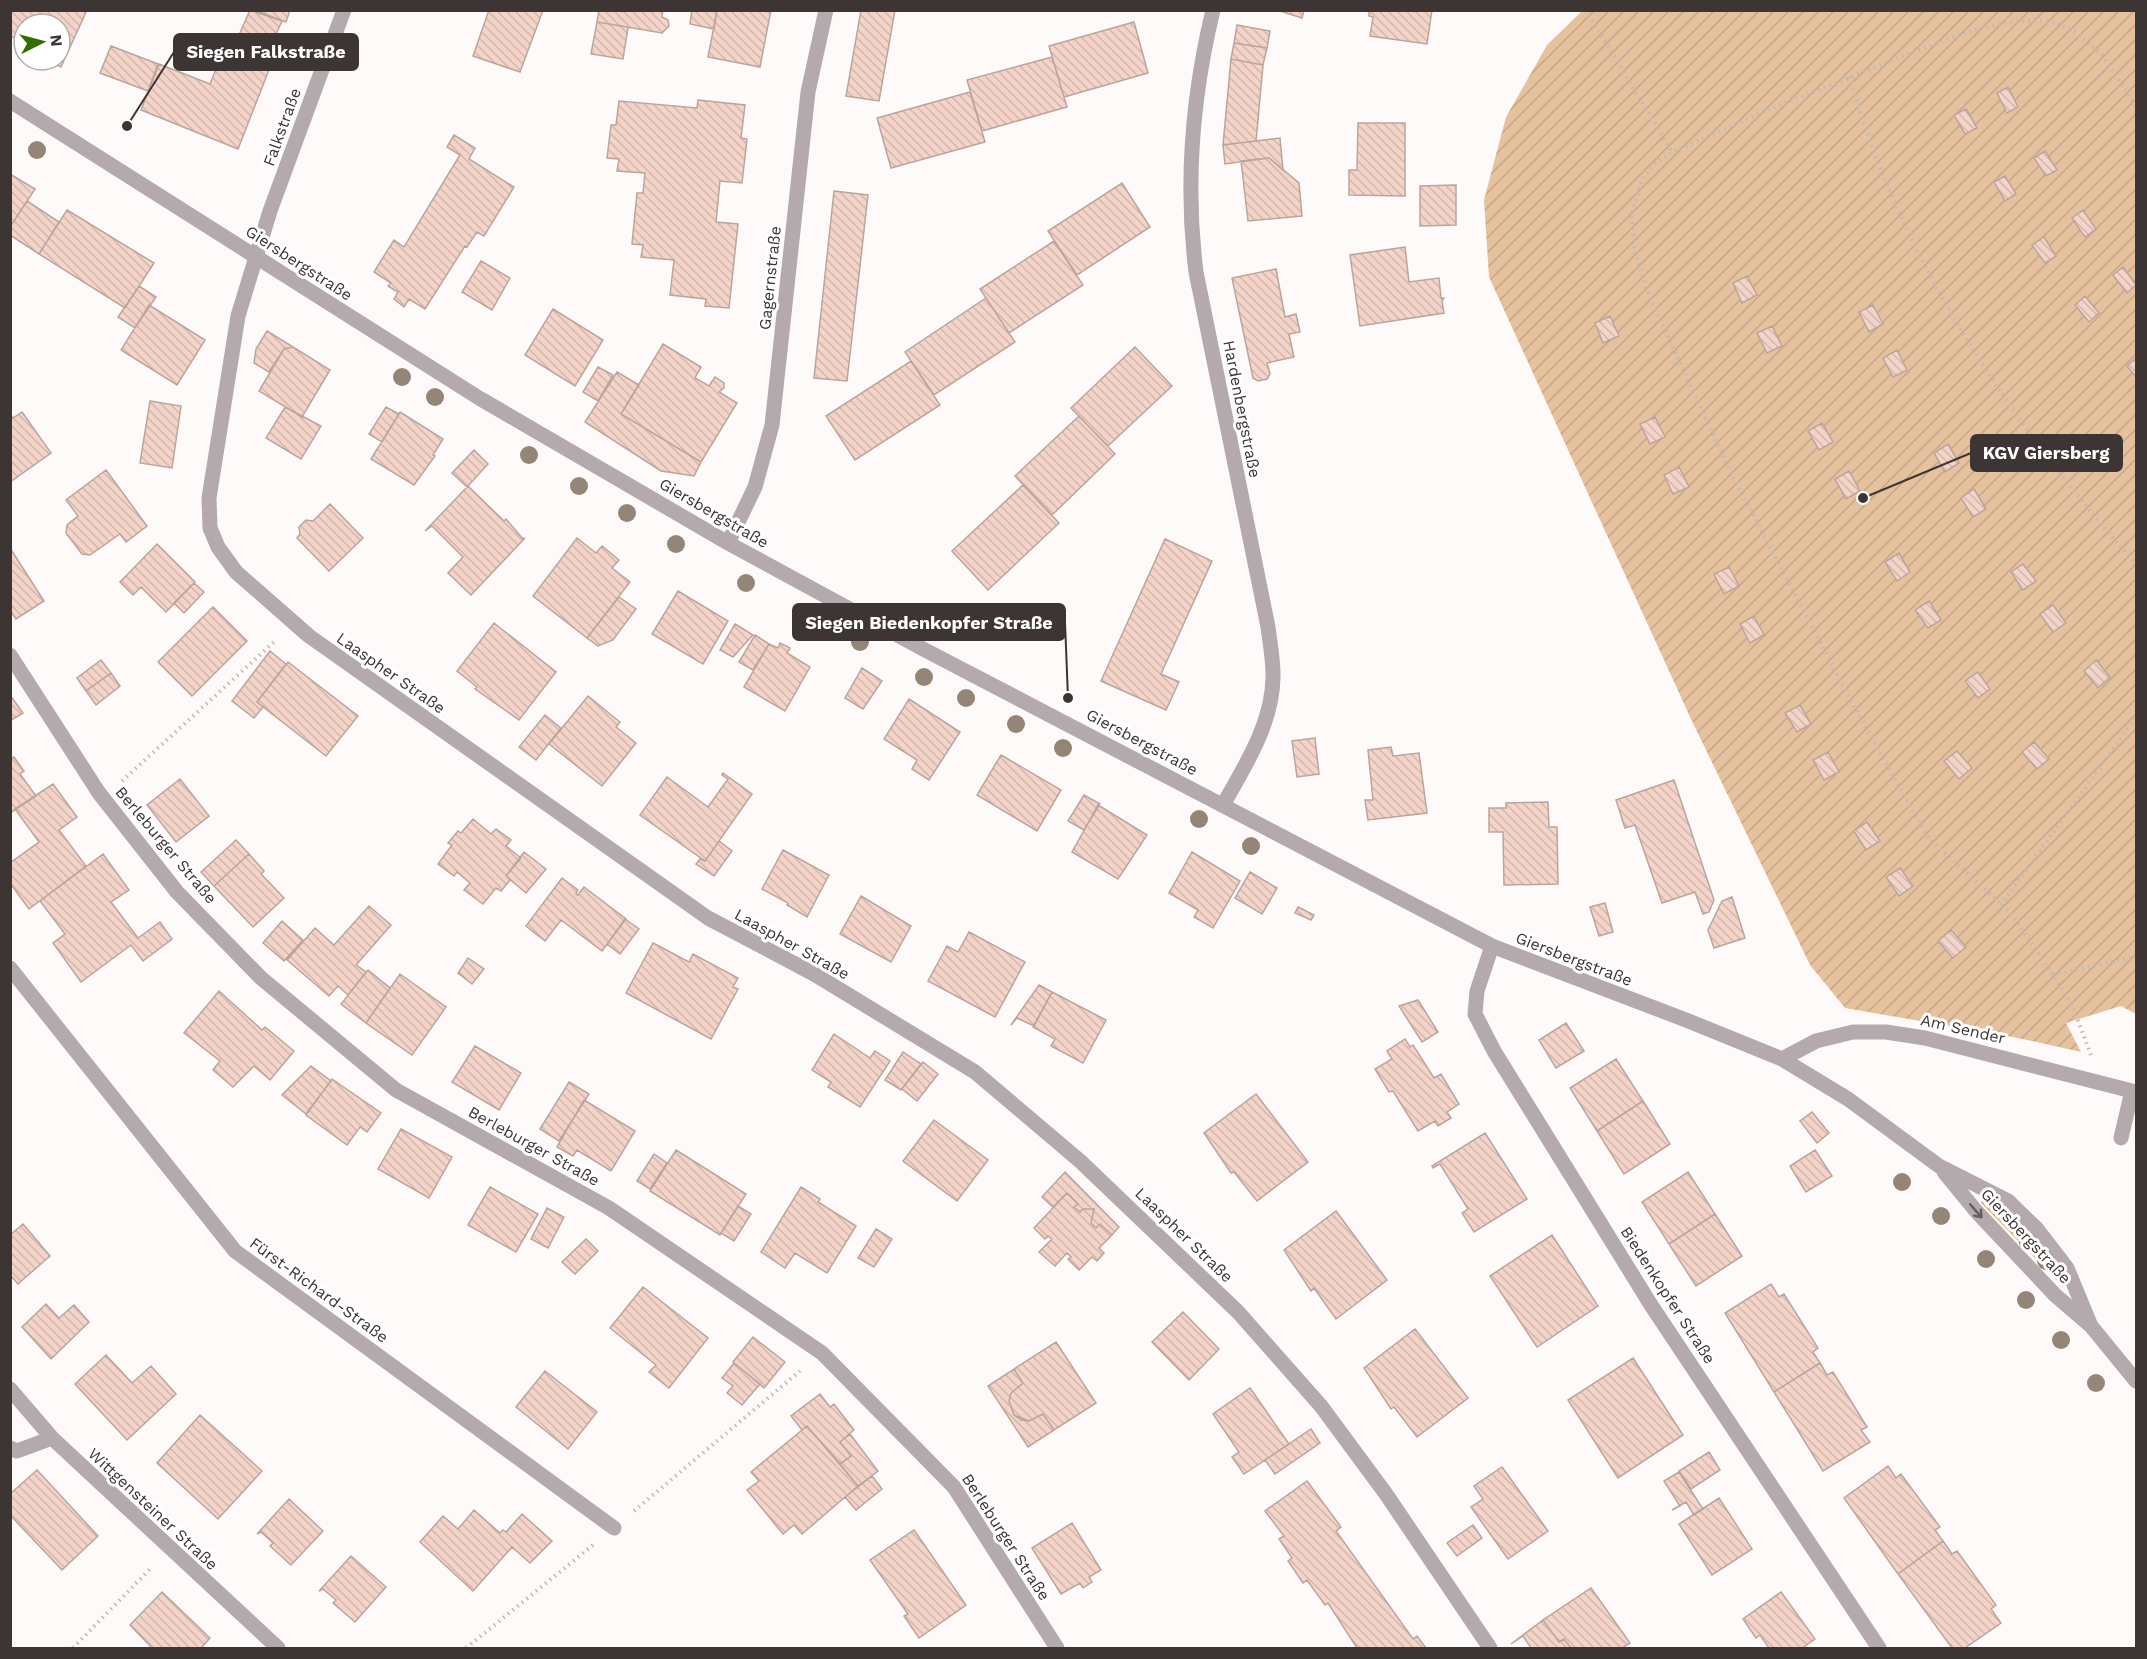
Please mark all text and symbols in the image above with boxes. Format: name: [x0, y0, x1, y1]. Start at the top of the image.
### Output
north arrow: [12, 12, 72, 72]
text: N: [46, 34, 66, 47]
callout: Siegen Falkstraße: [174, 34, 358, 70]
text: Siegen Falkstraße: [186, 41, 346, 62]
street label: Falkstraße: [259, 86, 305, 168]
street label: Giersbergstraße: [242, 221, 356, 305]
street label: Gagernstraße: [755, 225, 785, 331]
street label: Hardenbergstraße: [1219, 339, 1265, 479]
callout: KGV Giersberg: [1971, 435, 2122, 471]
text: KGV Giersberg: [1983, 442, 2110, 463]
street label: Giersbergstraße: [656, 474, 772, 552]
callout: Siegen Biedenkopfer Straße: [793, 604, 1065, 640]
text: Siegen Biedenkopfer Straße: [805, 612, 1053, 633]
street label: Laaspher Straße: [333, 628, 449, 718]
street label: Giersbergstraße: [1083, 705, 1201, 779]
street label: Berleburger Straße: [111, 783, 221, 907]
street label: Laaspher Straße: [731, 905, 853, 983]
street label: Giersbergstraße: [1513, 928, 1635, 990]
street label: Am Sender: [1919, 1010, 2008, 1048]
street label: Berleburger Straße: [465, 1102, 603, 1190]
street label: Laaspher Straße: [1131, 1184, 1237, 1286]
street label: Giersbergstraße: [1977, 1184, 2075, 1288]
one-way arrow: [1969, 1203, 1983, 1218]
street label: Biedenkopfer Straße: [1617, 1223, 1719, 1367]
street label: Fürst-Richard-Straße: [246, 1233, 392, 1347]
street label: Wittgensteiner Straße: [84, 1444, 222, 1574]
street label: Berleburger Straße: [958, 1470, 1054, 1604]

